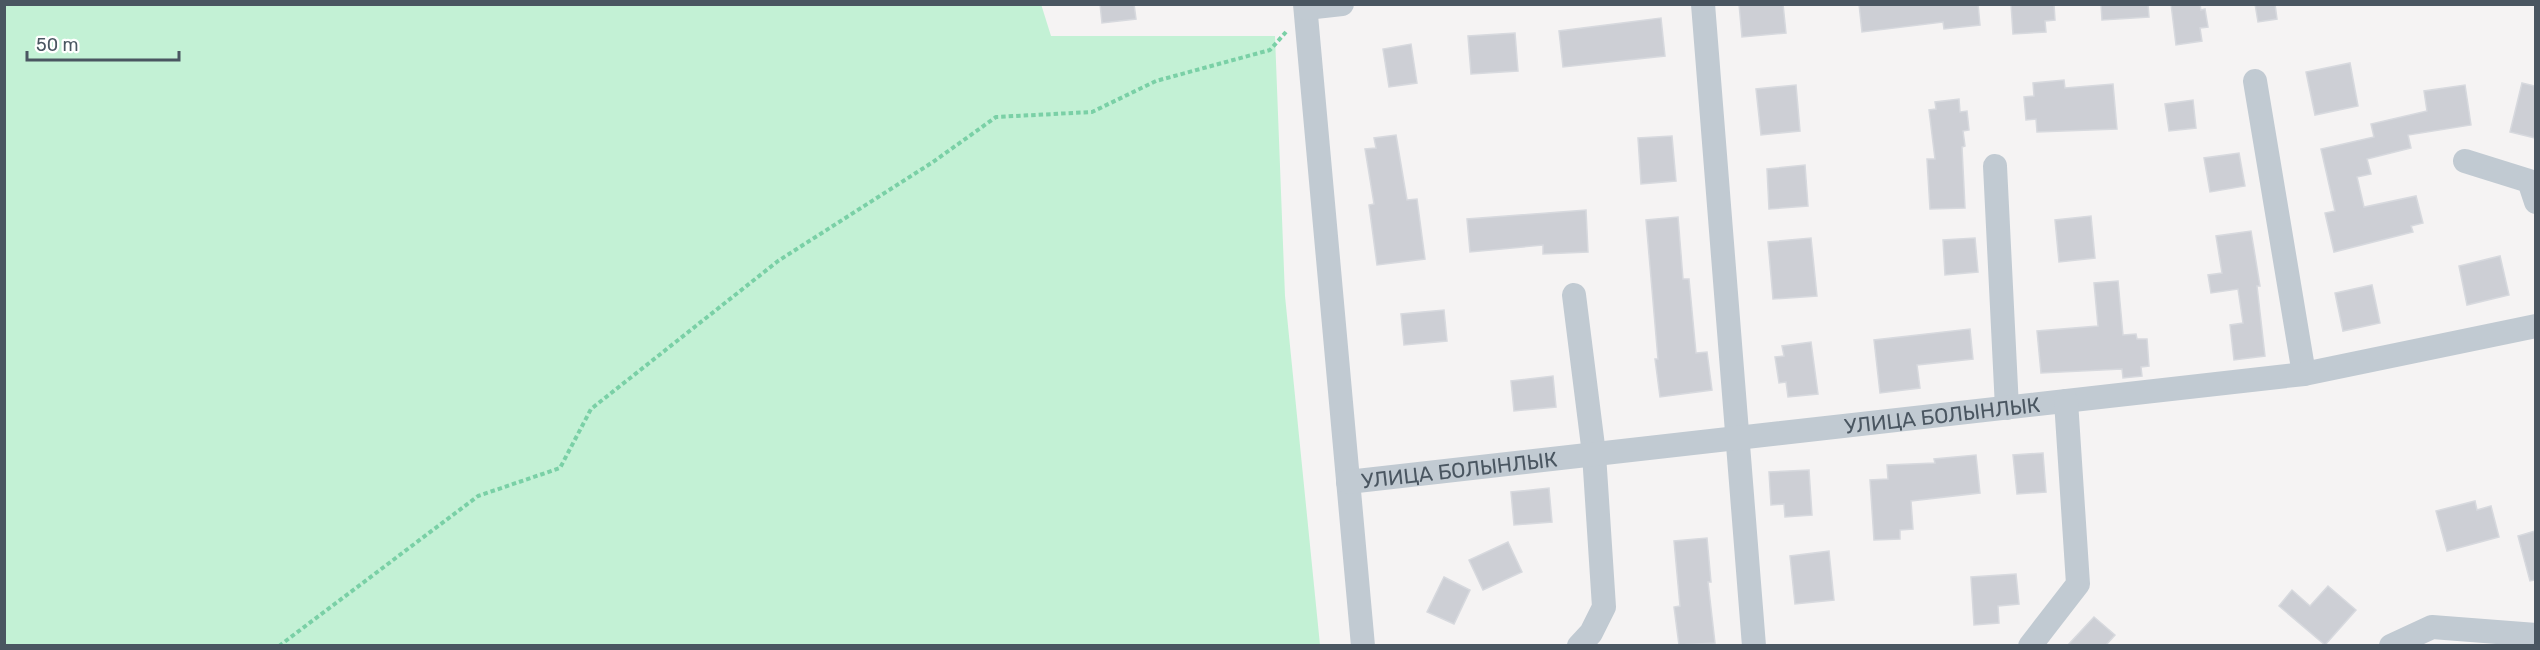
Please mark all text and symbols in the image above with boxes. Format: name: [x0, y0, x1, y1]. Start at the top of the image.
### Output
scale bar: [27, 24, 178, 62]
text: 50 m: [36, 34, 79, 56]
street label: УЛИЦА БОЛЫНЛЫК: [1843, 391, 2041, 438]
street label: УЛИЦА БОЛЫНЛЫК: [1360, 446, 1559, 493]

